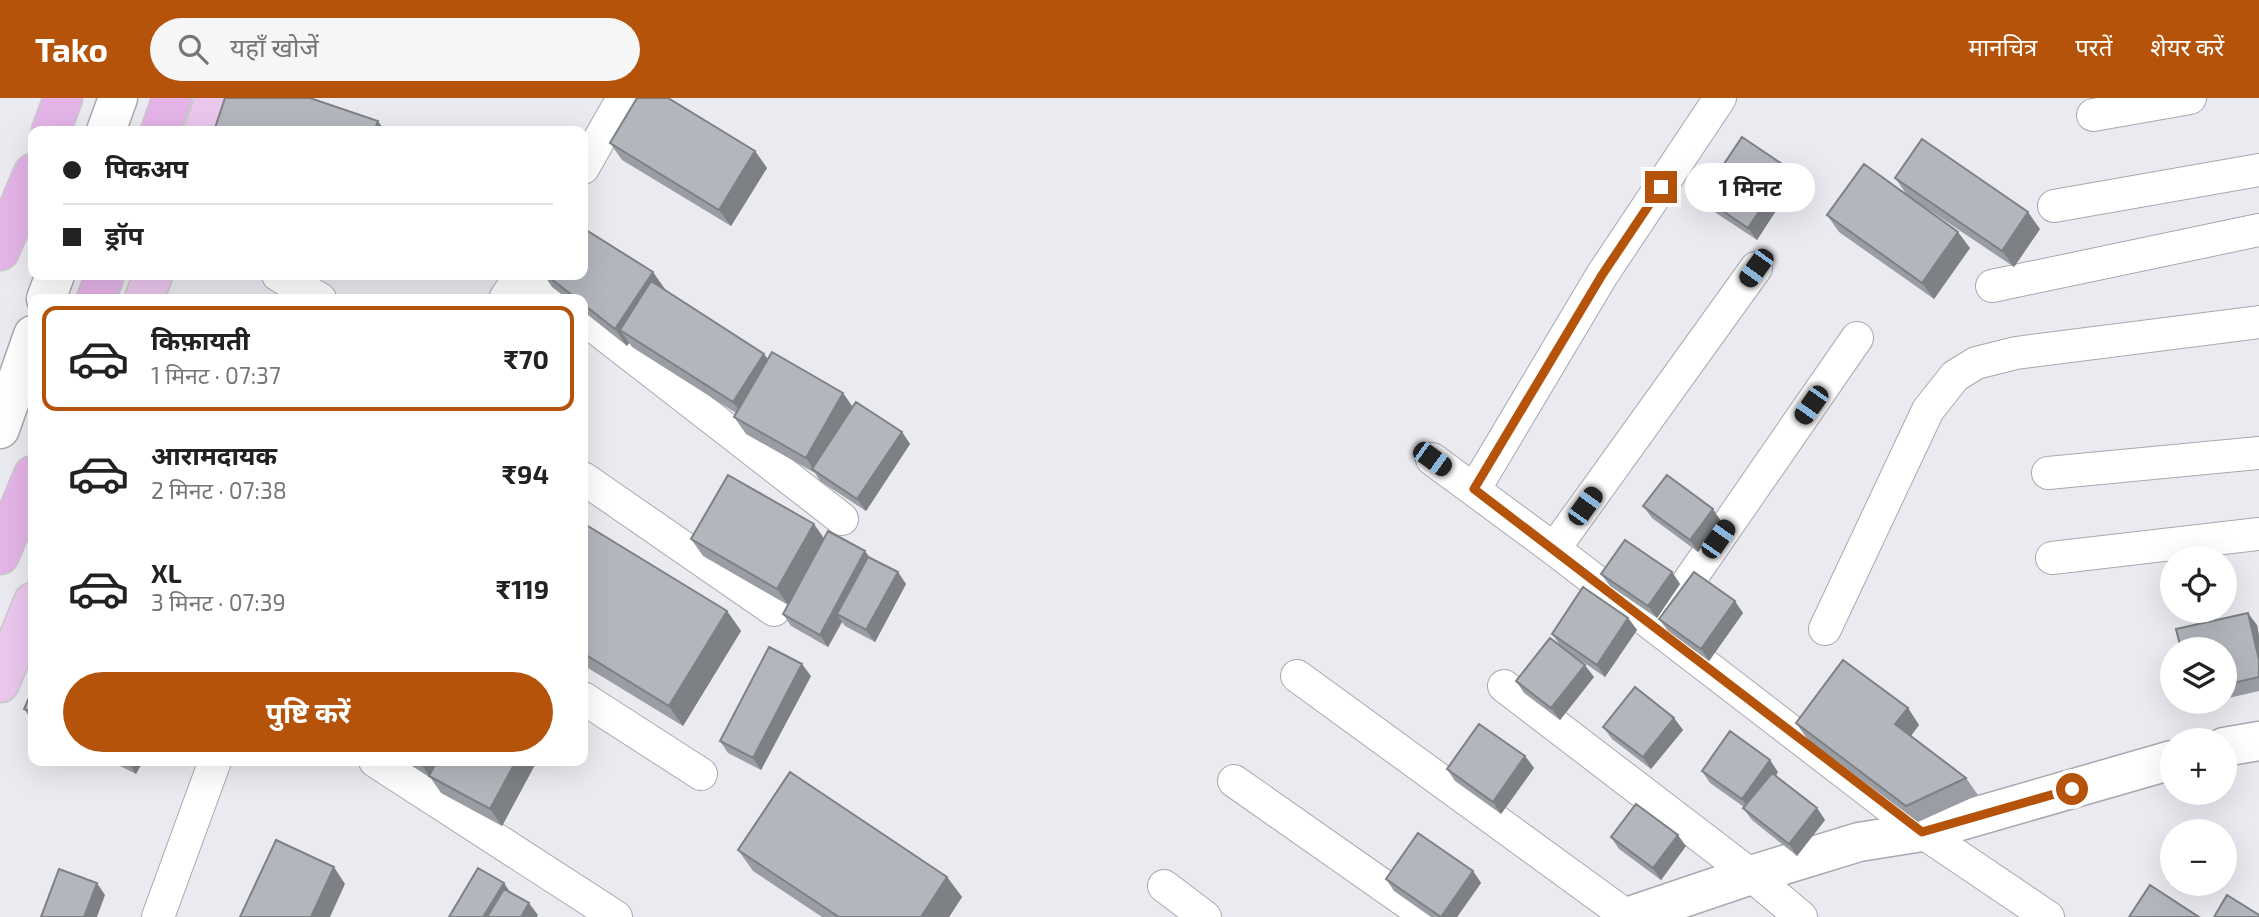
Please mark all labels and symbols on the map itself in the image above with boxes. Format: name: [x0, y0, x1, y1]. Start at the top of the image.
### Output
callout: 1 मिनट: [1686, 162, 1815, 212]
route end: [1645, 171, 1677, 203]
car: [1736, 245, 1777, 291]
car: [1791, 382, 1832, 428]
car: [1409, 438, 1456, 480]
car: [1565, 483, 1606, 529]
car: [1698, 516, 1739, 562]
route start: [2056, 773, 2088, 805]

